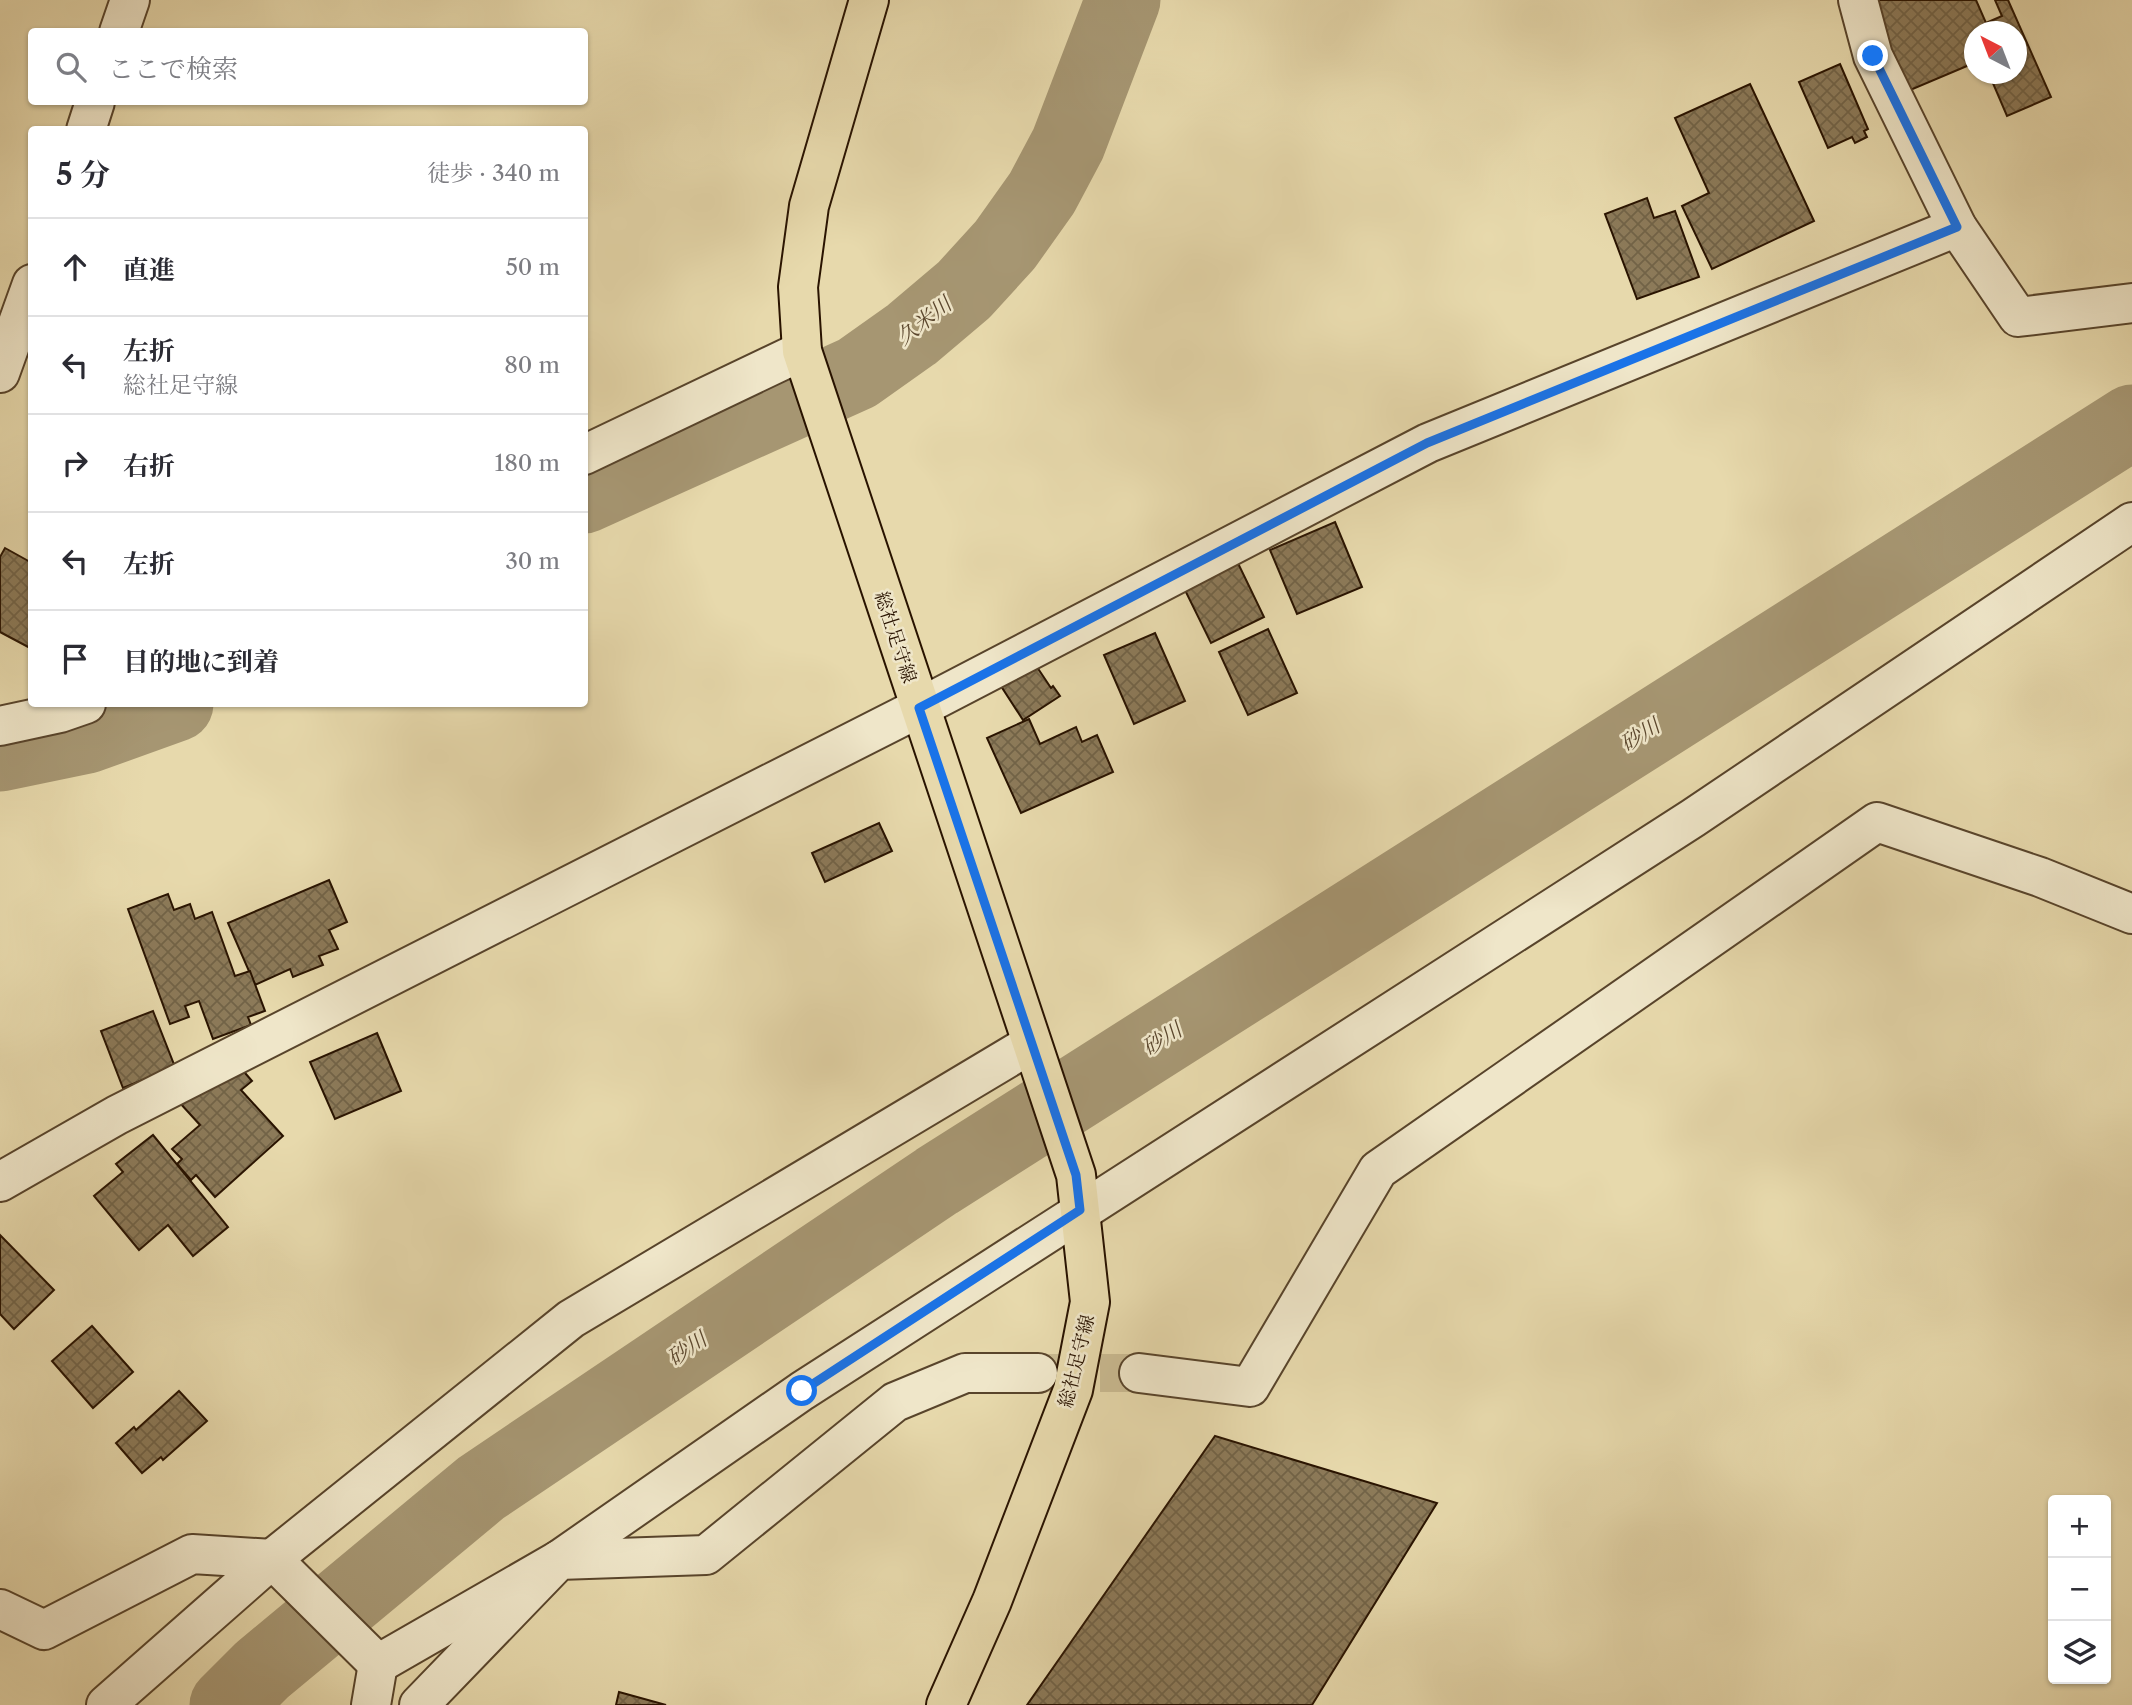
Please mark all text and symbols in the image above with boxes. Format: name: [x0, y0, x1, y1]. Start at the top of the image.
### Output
north arrow: [1964, 21, 2027, 84]
search box: [28, 28, 588, 105]
route end: [1857, 40, 1888, 71]
icon: search: [52, 48, 90, 86]
text: ここで検索: [108, 53, 238, 85]
text: 5 分: [56, 156, 110, 193]
text: 徒歩 · 340 m: [427, 159, 560, 187]
icon: ahead: [56, 248, 94, 286]
text: 50 m: [505, 253, 560, 281]
text: 直進: [123, 254, 175, 286]
water label: 久米川: [891, 290, 958, 350]
text: 左折: [123, 335, 175, 367]
icon: left: [56, 346, 94, 384]
text: 80 m: [504, 351, 560, 379]
text: 総社足守線: [123, 371, 238, 399]
icon: right: [56, 444, 94, 482]
text: 180 m: [495, 449, 560, 477]
text: 右折: [123, 450, 175, 482]
icon: left: [56, 542, 94, 580]
text: 30 m: [505, 547, 560, 575]
text: 左折: [123, 548, 175, 580]
street label: 総社足守線: [870, 588, 921, 686]
icon: arrive: [56, 640, 94, 678]
text: 目的地に到着: [123, 646, 279, 678]
water label: 砂川: [1615, 712, 1666, 756]
water label: 砂川: [1137, 1016, 1188, 1060]
street label: 総社足守線: [1054, 1312, 1099, 1410]
water label: 砂川: [662, 1325, 713, 1371]
route start: [786, 1375, 817, 1406]
map controls: [2048, 1495, 2111, 1684]
button: +: [2048, 1495, 2111, 1558]
button: −: [2048, 1558, 2111, 1621]
button: layers: [2048, 1621, 2111, 1684]

